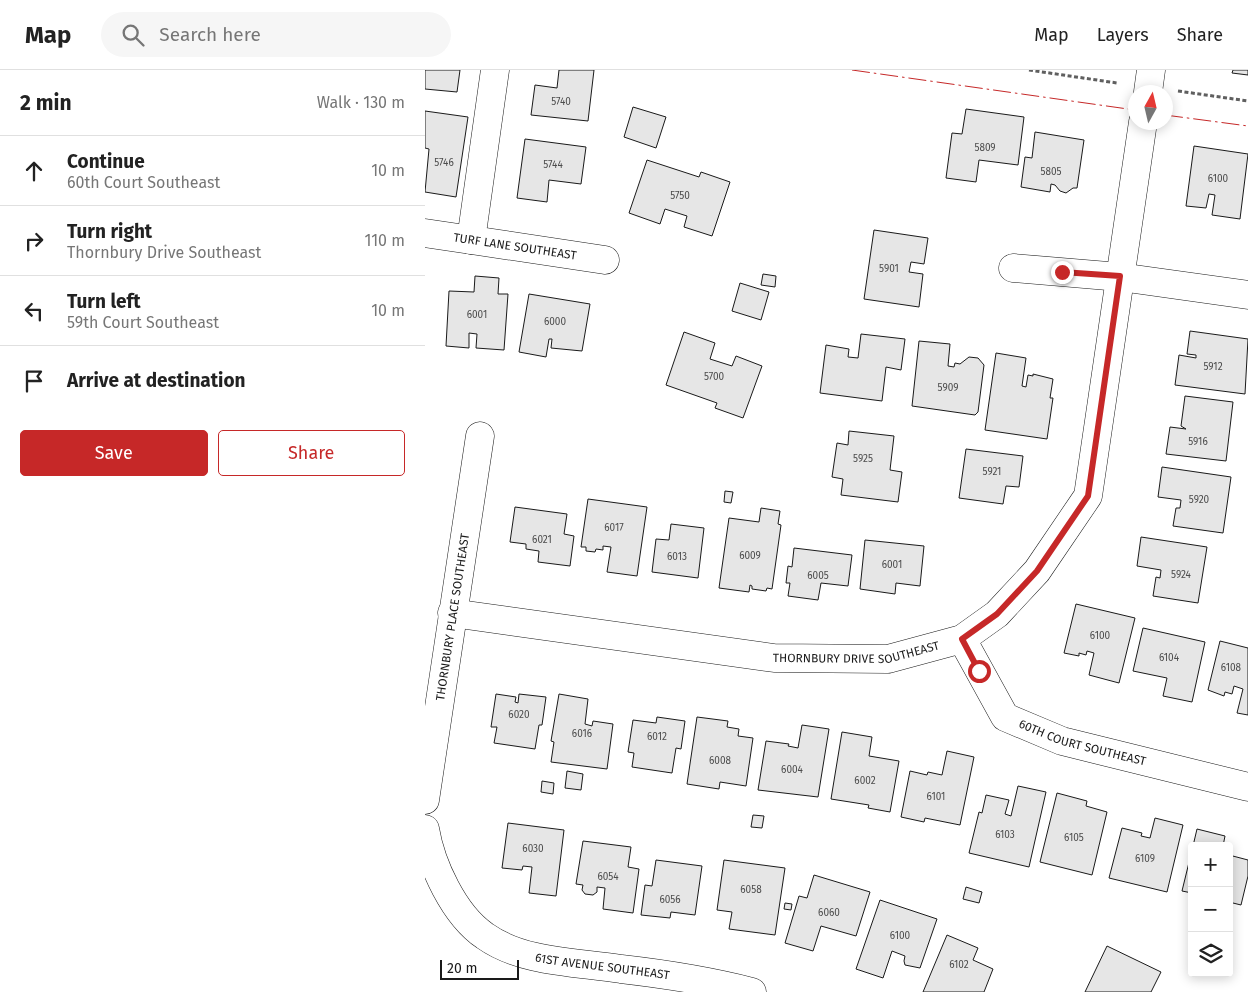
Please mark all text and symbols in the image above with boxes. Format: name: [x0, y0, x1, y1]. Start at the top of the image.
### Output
search box: [101, 12, 451, 57]
text: Map: [25, 21, 71, 49]
icon: search: [119, 21, 147, 49]
text: Search here: [159, 23, 261, 46]
text: Map: [1034, 24, 1069, 46]
text: Layers: [1097, 24, 1149, 46]
text: Share: [1177, 24, 1223, 46]
north arrow: [1128, 85, 1173, 130]
text: 2 min: [20, 90, 72, 116]
text: Walk · 130 m: [317, 93, 405, 112]
house number: 5740: [551, 96, 571, 108]
house number: 5809: [974, 142, 996, 154]
text: Continue: [67, 150, 145, 173]
icon: ahead: [20, 157, 48, 185]
house number: 5746: [434, 157, 454, 169]
house number: 5744: [543, 159, 563, 171]
text: 10 m: [371, 161, 405, 180]
house number: 5805: [1040, 166, 1062, 178]
text: 60th Court Southeast: [67, 173, 220, 192]
house number: 6100: [1208, 173, 1229, 185]
house number: 5750: [670, 190, 690, 202]
text: Turn right: [67, 220, 152, 243]
icon: right: [20, 227, 48, 255]
street label: TURF LANE SOUTHEAST: [453, 230, 578, 263]
text: 110 m: [364, 231, 405, 250]
text: Thornbury Drive Southeast: [67, 243, 261, 262]
route end: [1051, 261, 1074, 284]
house number: 5901: [879, 263, 899, 275]
text: Turn left: [67, 290, 141, 313]
icon: left: [20, 297, 48, 325]
text: 10 m: [371, 301, 405, 320]
house number: 6001: [467, 309, 487, 321]
text: 59th Court Southeast: [67, 313, 219, 332]
house number: 6000: [544, 316, 566, 328]
house number: 5912: [1203, 361, 1223, 373]
icon: arrive: [20, 367, 48, 395]
text: Arrive at destination: [67, 369, 246, 392]
house number: 5700: [704, 371, 725, 383]
house number: 5909: [938, 382, 958, 394]
button: Save: [20, 430, 208, 476]
button: Share: [218, 430, 405, 476]
house number: 5916: [1188, 436, 1208, 448]
house number: 5925: [853, 453, 873, 465]
house number: 5921: [983, 466, 1001, 478]
house number: 5920: [1189, 494, 1210, 506]
house number: 6017: [604, 522, 624, 534]
street label: THORNBURY PLACE SOUTHEAST: [433, 532, 472, 702]
house number: 6021: [532, 534, 552, 546]
house number: 6009: [739, 550, 761, 562]
house number: 6013: [667, 551, 687, 563]
house number: 6001: [882, 559, 902, 571]
house number: 5924: [1171, 569, 1192, 581]
house number: 6005: [807, 570, 829, 582]
house number: 6100: [1090, 630, 1111, 642]
street label: THORNBURY DRIVE SOUTHEAST: [773, 638, 942, 667]
house number: 6104: [1159, 652, 1180, 664]
route start: [968, 660, 991, 683]
house number: 6108: [1221, 662, 1242, 674]
house number: 6020: [508, 709, 530, 721]
street label: 60TH COURT SOUTHEAST: [1017, 717, 1148, 769]
house number: 6016: [572, 728, 592, 740]
house number: 6012: [647, 731, 667, 743]
house number: 6008: [709, 755, 731, 767]
house number: 6004: [781, 764, 804, 776]
house number: 6002: [854, 775, 876, 787]
house number: 6101: [927, 791, 945, 803]
house number: 6103: [995, 829, 1015, 841]
house number: 6105: [1064, 832, 1084, 844]
map controls: [1188, 842, 1233, 977]
button: +: [1188, 842, 1233, 887]
house number: 6030: [522, 843, 544, 855]
house number: 6109: [1135, 853, 1155, 865]
house number: 6054: [597, 871, 619, 883]
house number: 6058: [740, 884, 762, 896]
button: −: [1188, 887, 1233, 932]
house number: 6056: [659, 894, 681, 906]
house number: 6060: [818, 907, 840, 919]
house number: 6100: [890, 930, 911, 942]
button: layers: [1188, 932, 1233, 977]
street label: 61ST AVENUE SOUTHEAST: [534, 950, 671, 982]
scale bar: [440, 957, 519, 980]
house number: 6102: [949, 959, 969, 971]
text: 20 m: [447, 960, 477, 977]

